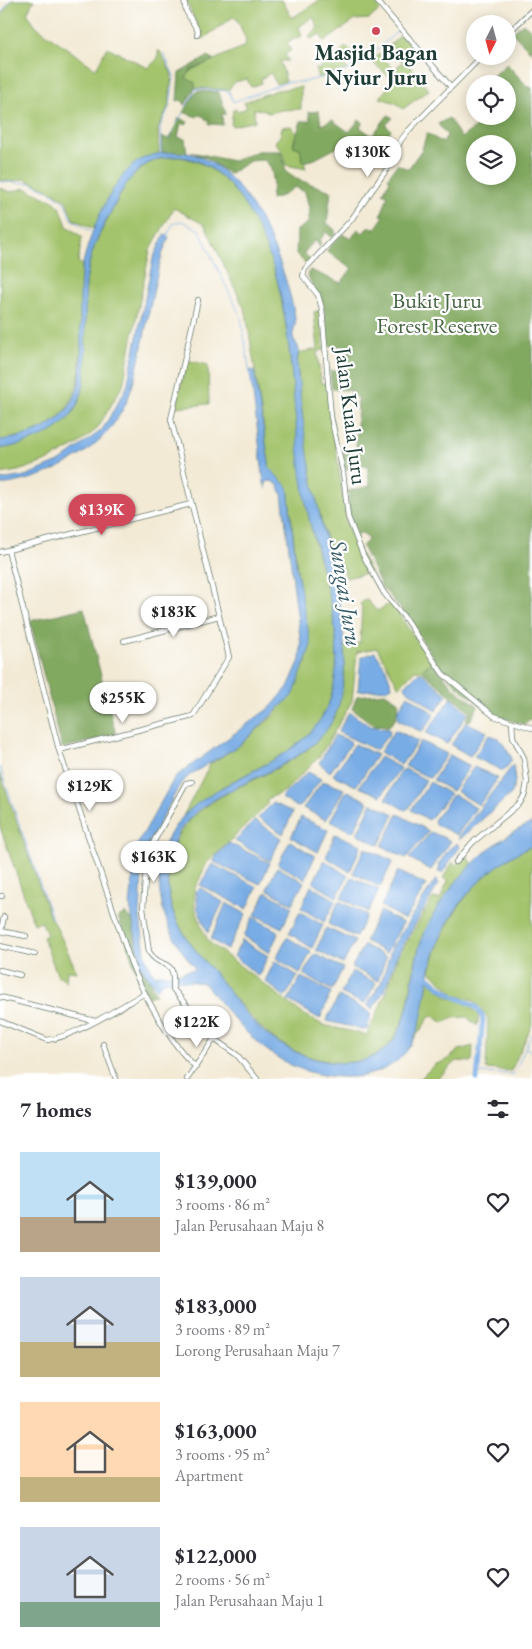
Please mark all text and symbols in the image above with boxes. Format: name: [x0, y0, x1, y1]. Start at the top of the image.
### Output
north arrow: [466, 15, 516, 65]
map controls: [466, 15, 516, 185]
marker: Masjid Bagan Nyiur Juru: [370, 25, 382, 37]
place label: Masjid Bagan Nyiur Juru: [314, 38, 438, 92]
button: locate: [466, 75, 516, 125]
button: layers: [466, 135, 516, 185]
pin: $130K: [333, 136, 403, 178]
text: $130K: [346, 141, 390, 162]
park label: Bukit Juru Forest Reserve: [377, 286, 498, 340]
street label: Jalan Kuala Juru: [328, 344, 374, 487]
pin: $139K: [67, 494, 137, 536]
text: $139K: [80, 499, 124, 520]
water label: Sungai Juru: [323, 536, 370, 649]
pin: $183K: [139, 596, 209, 638]
text: $183K: [152, 601, 196, 622]
pin: $255K: [88, 682, 158, 724]
text: $255K: [101, 687, 145, 708]
pin: $129K: [55, 770, 125, 812]
text: $129K: [68, 775, 112, 796]
pin: $163K: [119, 840, 189, 883]
text: $163K: [132, 846, 176, 867]
pin: $122K: [162, 1006, 232, 1048]
text: $122K: [175, 1011, 219, 1032]
icon: filters: [484, 1095, 512, 1123]
text: 7 homes: [20, 1096, 92, 1123]
text: $139,000: [175, 1167, 257, 1194]
icon: home: [60, 1172, 120, 1232]
icon: heart: [484, 1188, 512, 1216]
text: 3 rooms · 86 m²: [175, 1194, 270, 1215]
text: Jalan Perusahaan Maju 8: [175, 1215, 324, 1236]
text: $183,000: [175, 1292, 257, 1319]
icon: home: [60, 1297, 120, 1357]
icon: heart: [484, 1313, 512, 1341]
text: 3 rooms · 89 m²: [175, 1319, 270, 1340]
text: Lorong Perusahaan Maju 7: [175, 1340, 340, 1361]
text: $163,000: [175, 1417, 257, 1444]
icon: home: [60, 1422, 120, 1482]
icon: heart: [484, 1438, 512, 1466]
text: 3 rooms · 95 m²: [175, 1444, 270, 1465]
text: Apartment: [175, 1465, 243, 1486]
text: $122,000: [175, 1542, 257, 1569]
icon: home: [60, 1547, 120, 1607]
icon: heart: [484, 1563, 512, 1591]
text: 2 rooms · 56 m²: [175, 1569, 270, 1590]
text: Jalan Perusahaan Maju 1: [175, 1590, 324, 1611]

